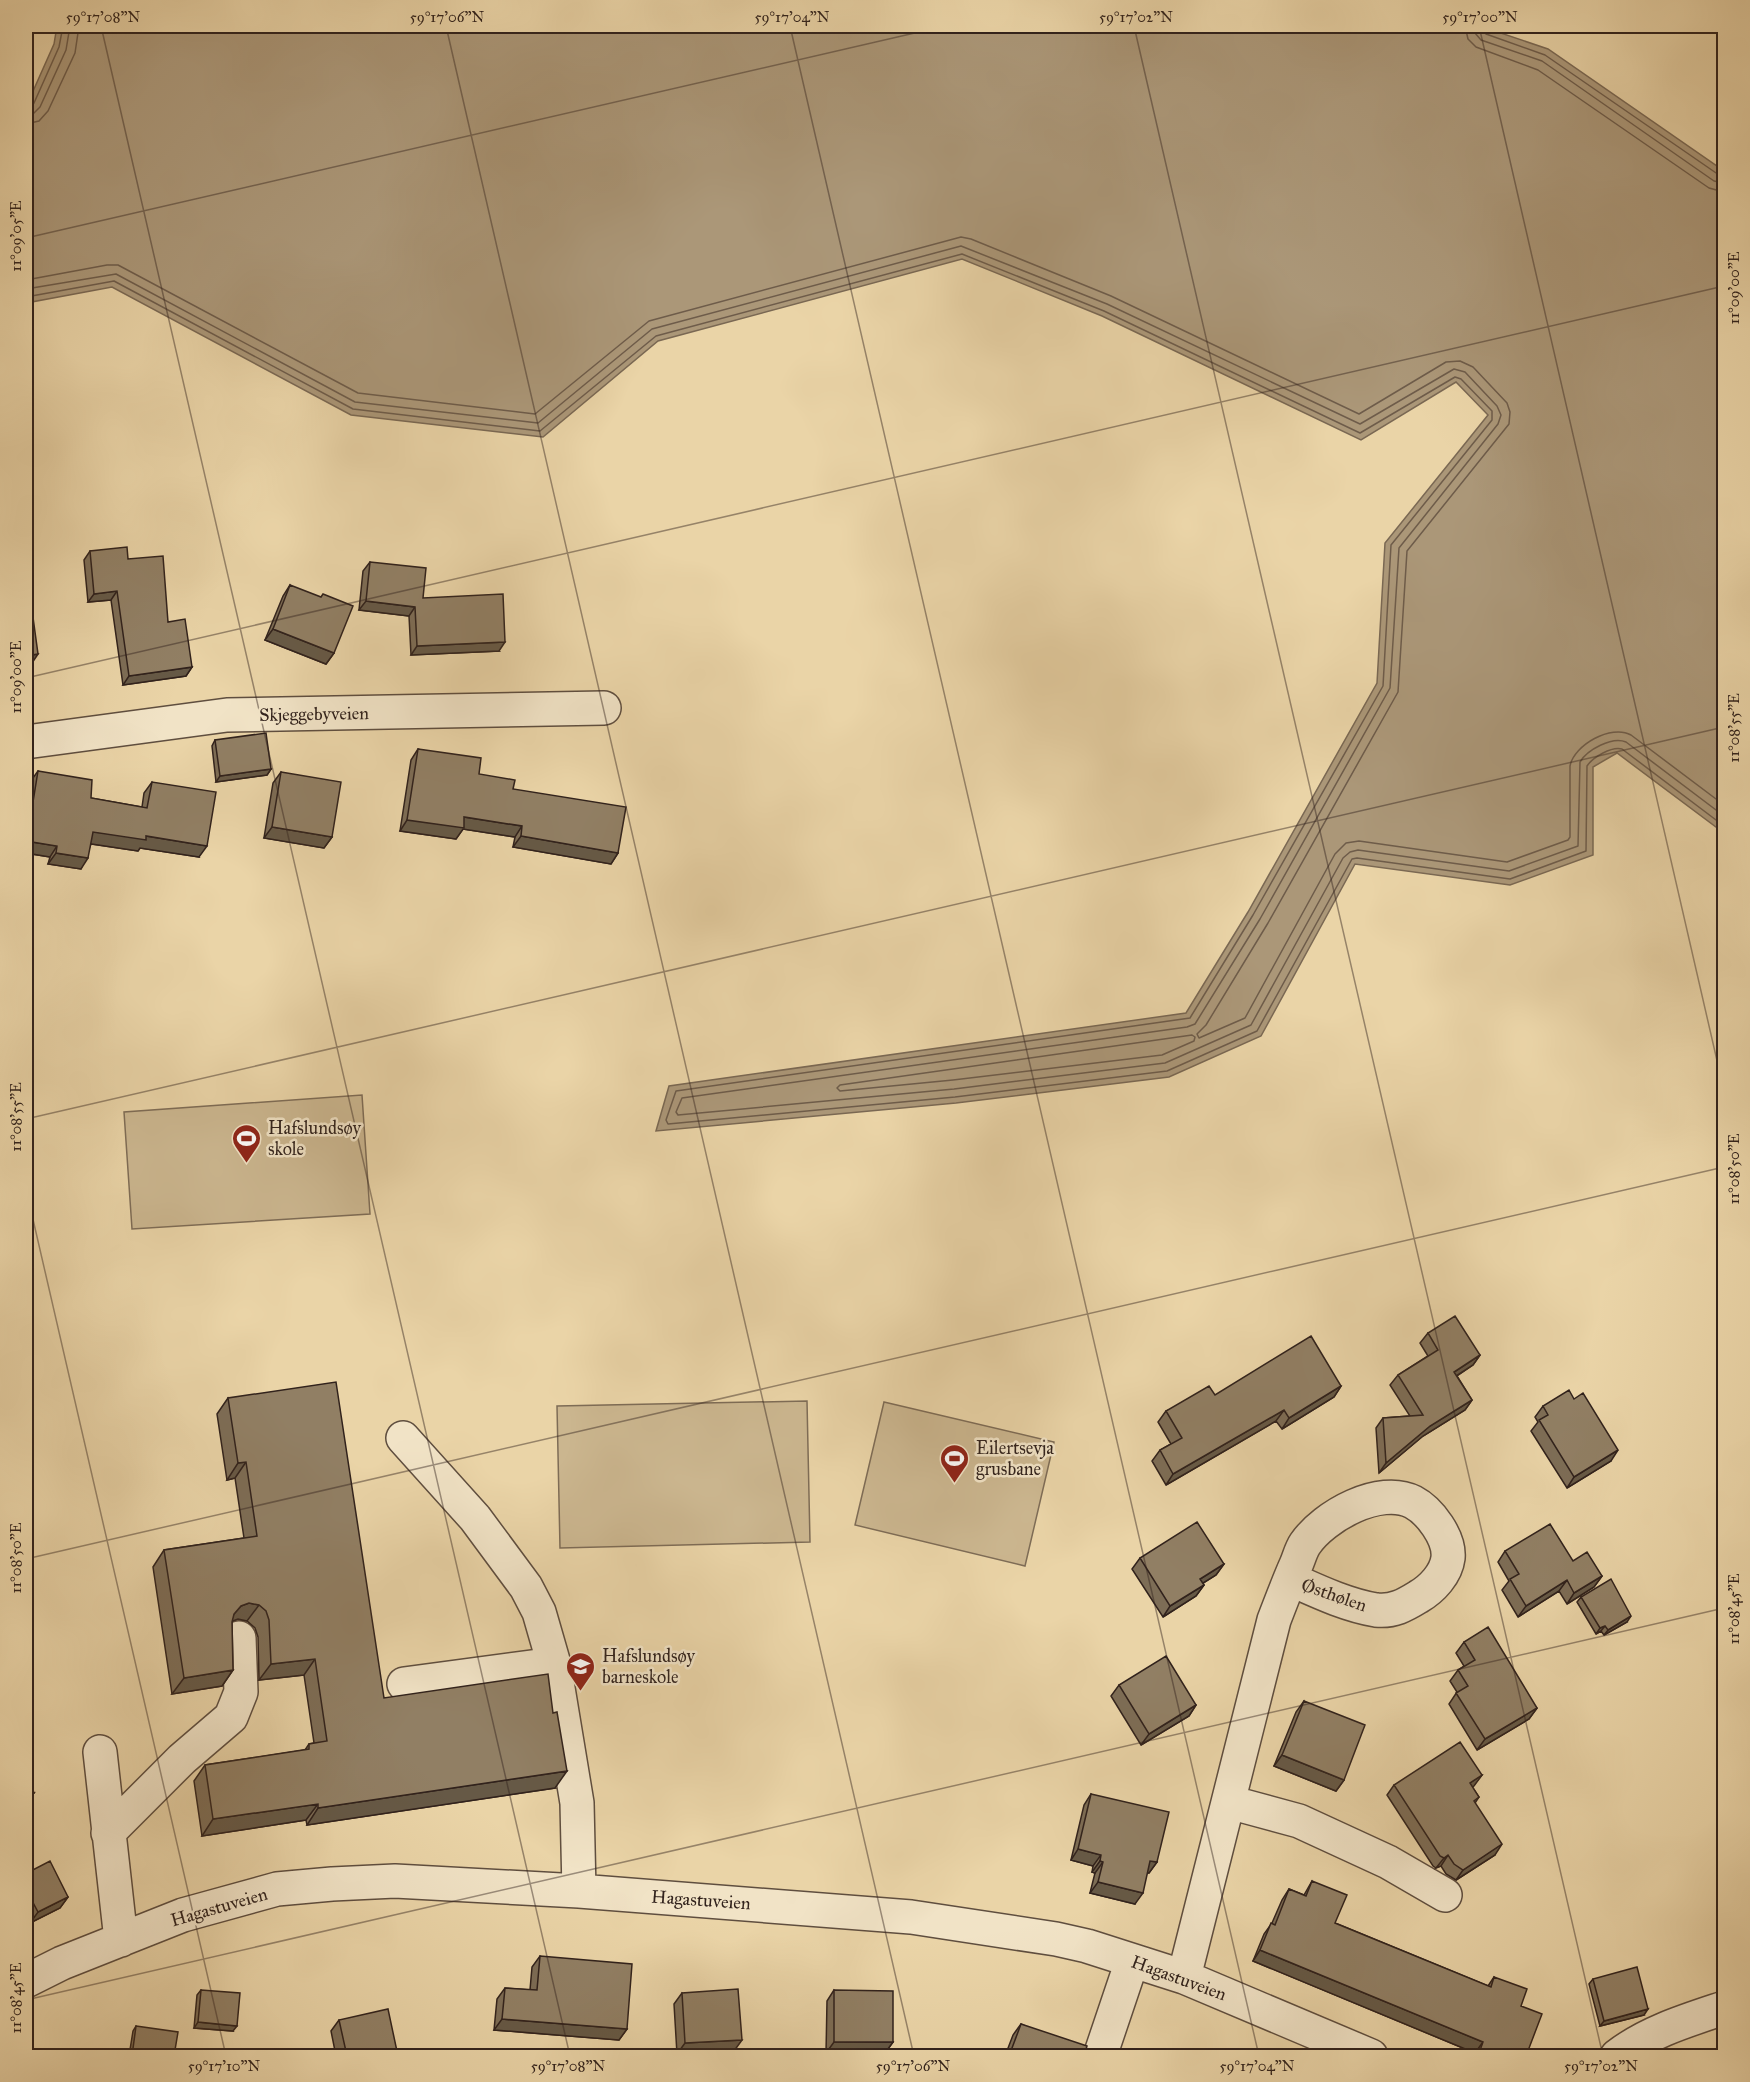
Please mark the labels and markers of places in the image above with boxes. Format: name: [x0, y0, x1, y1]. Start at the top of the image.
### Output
place label: Hafslundsøy skole: [268, 1117, 362, 1160]
sports icon: Hafslundsøy skole: [231, 1122, 263, 1164]
place label: Eilertsevja grusbane: [976, 1437, 1054, 1481]
sports icon: Eilertsevja grusbane: [939, 1442, 971, 1484]
place label: Hafslundsøy barneskole: [602, 1645, 696, 1688]
school or university icon: Hafslundsøy barneskole: [565, 1650, 597, 1692]

